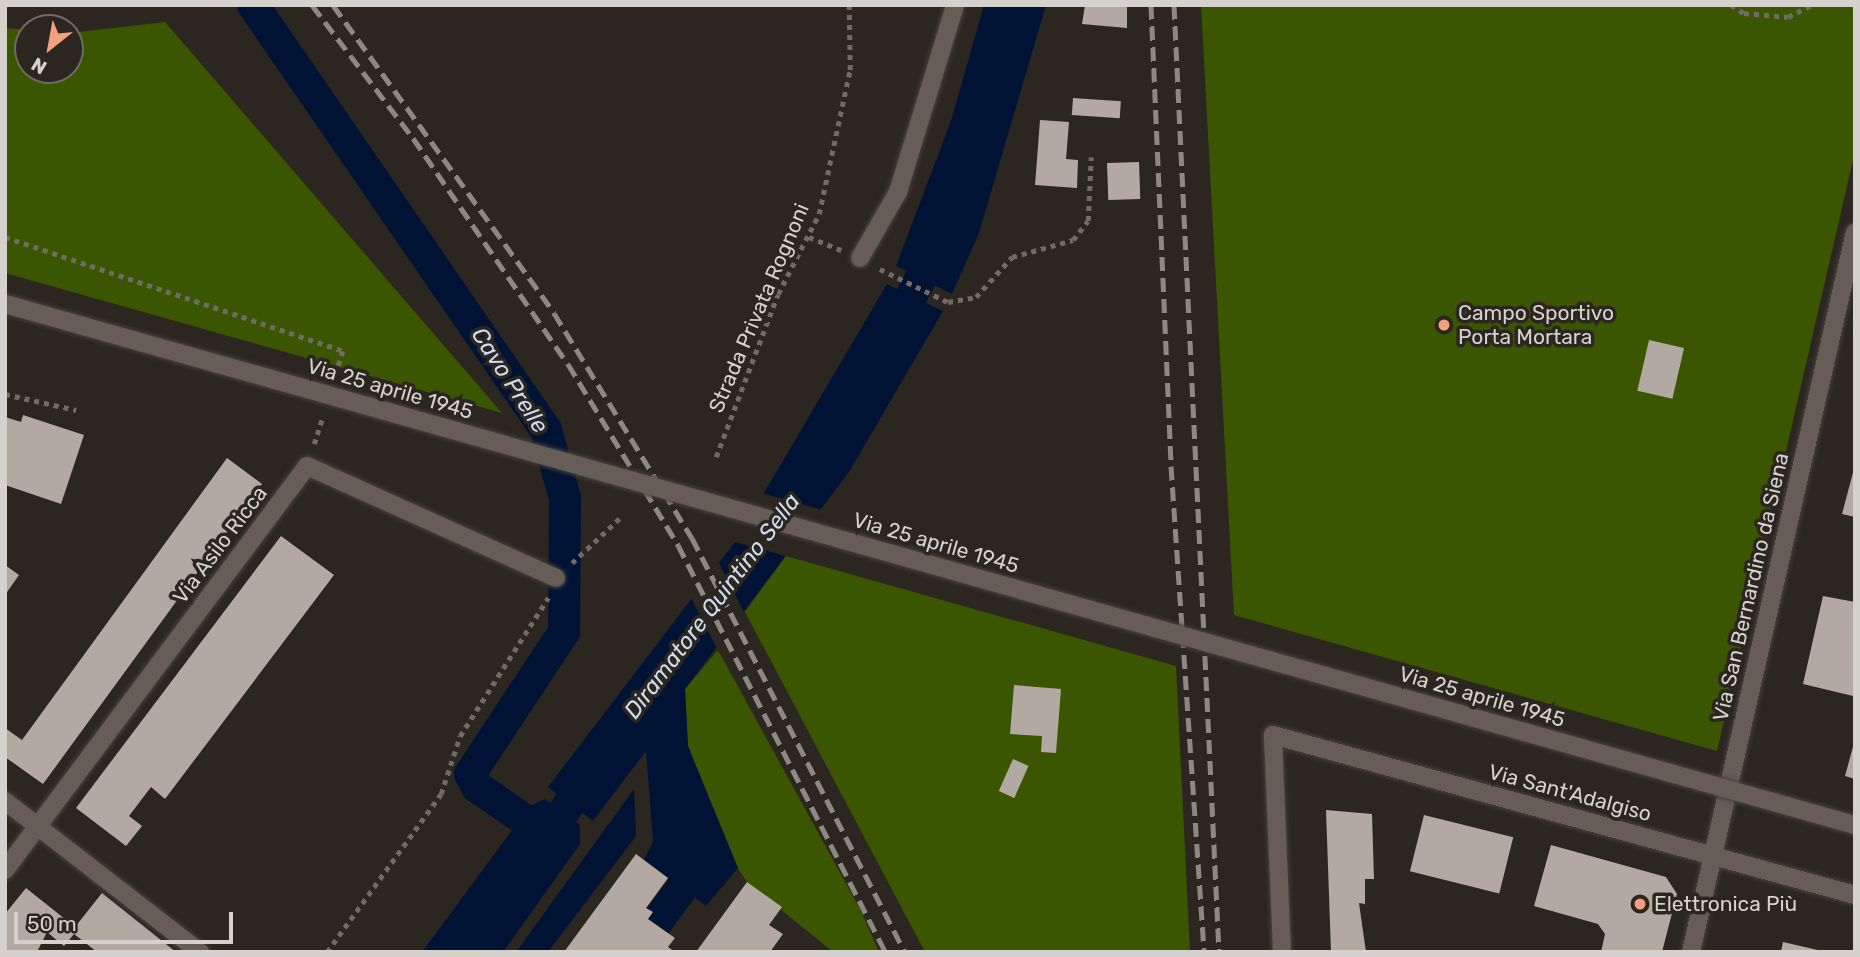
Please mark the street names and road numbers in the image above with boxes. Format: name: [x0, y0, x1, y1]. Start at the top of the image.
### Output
street label: Strada Privata Rognoni: [703, 200, 815, 416]
street label: Via 25 aprile 1945: [304, 353, 476, 425]
street label: Via San Bernardino da Siena: [1708, 450, 1794, 724]
street label: Via Asilo Ricca: [167, 481, 273, 609]
street label: Via 25 aprile 1945: [850, 507, 1022, 579]
street label: Via 25 aprile 1945: [1396, 661, 1568, 733]
street label: Via Sant'Adalgiso: [1486, 759, 1654, 827]

